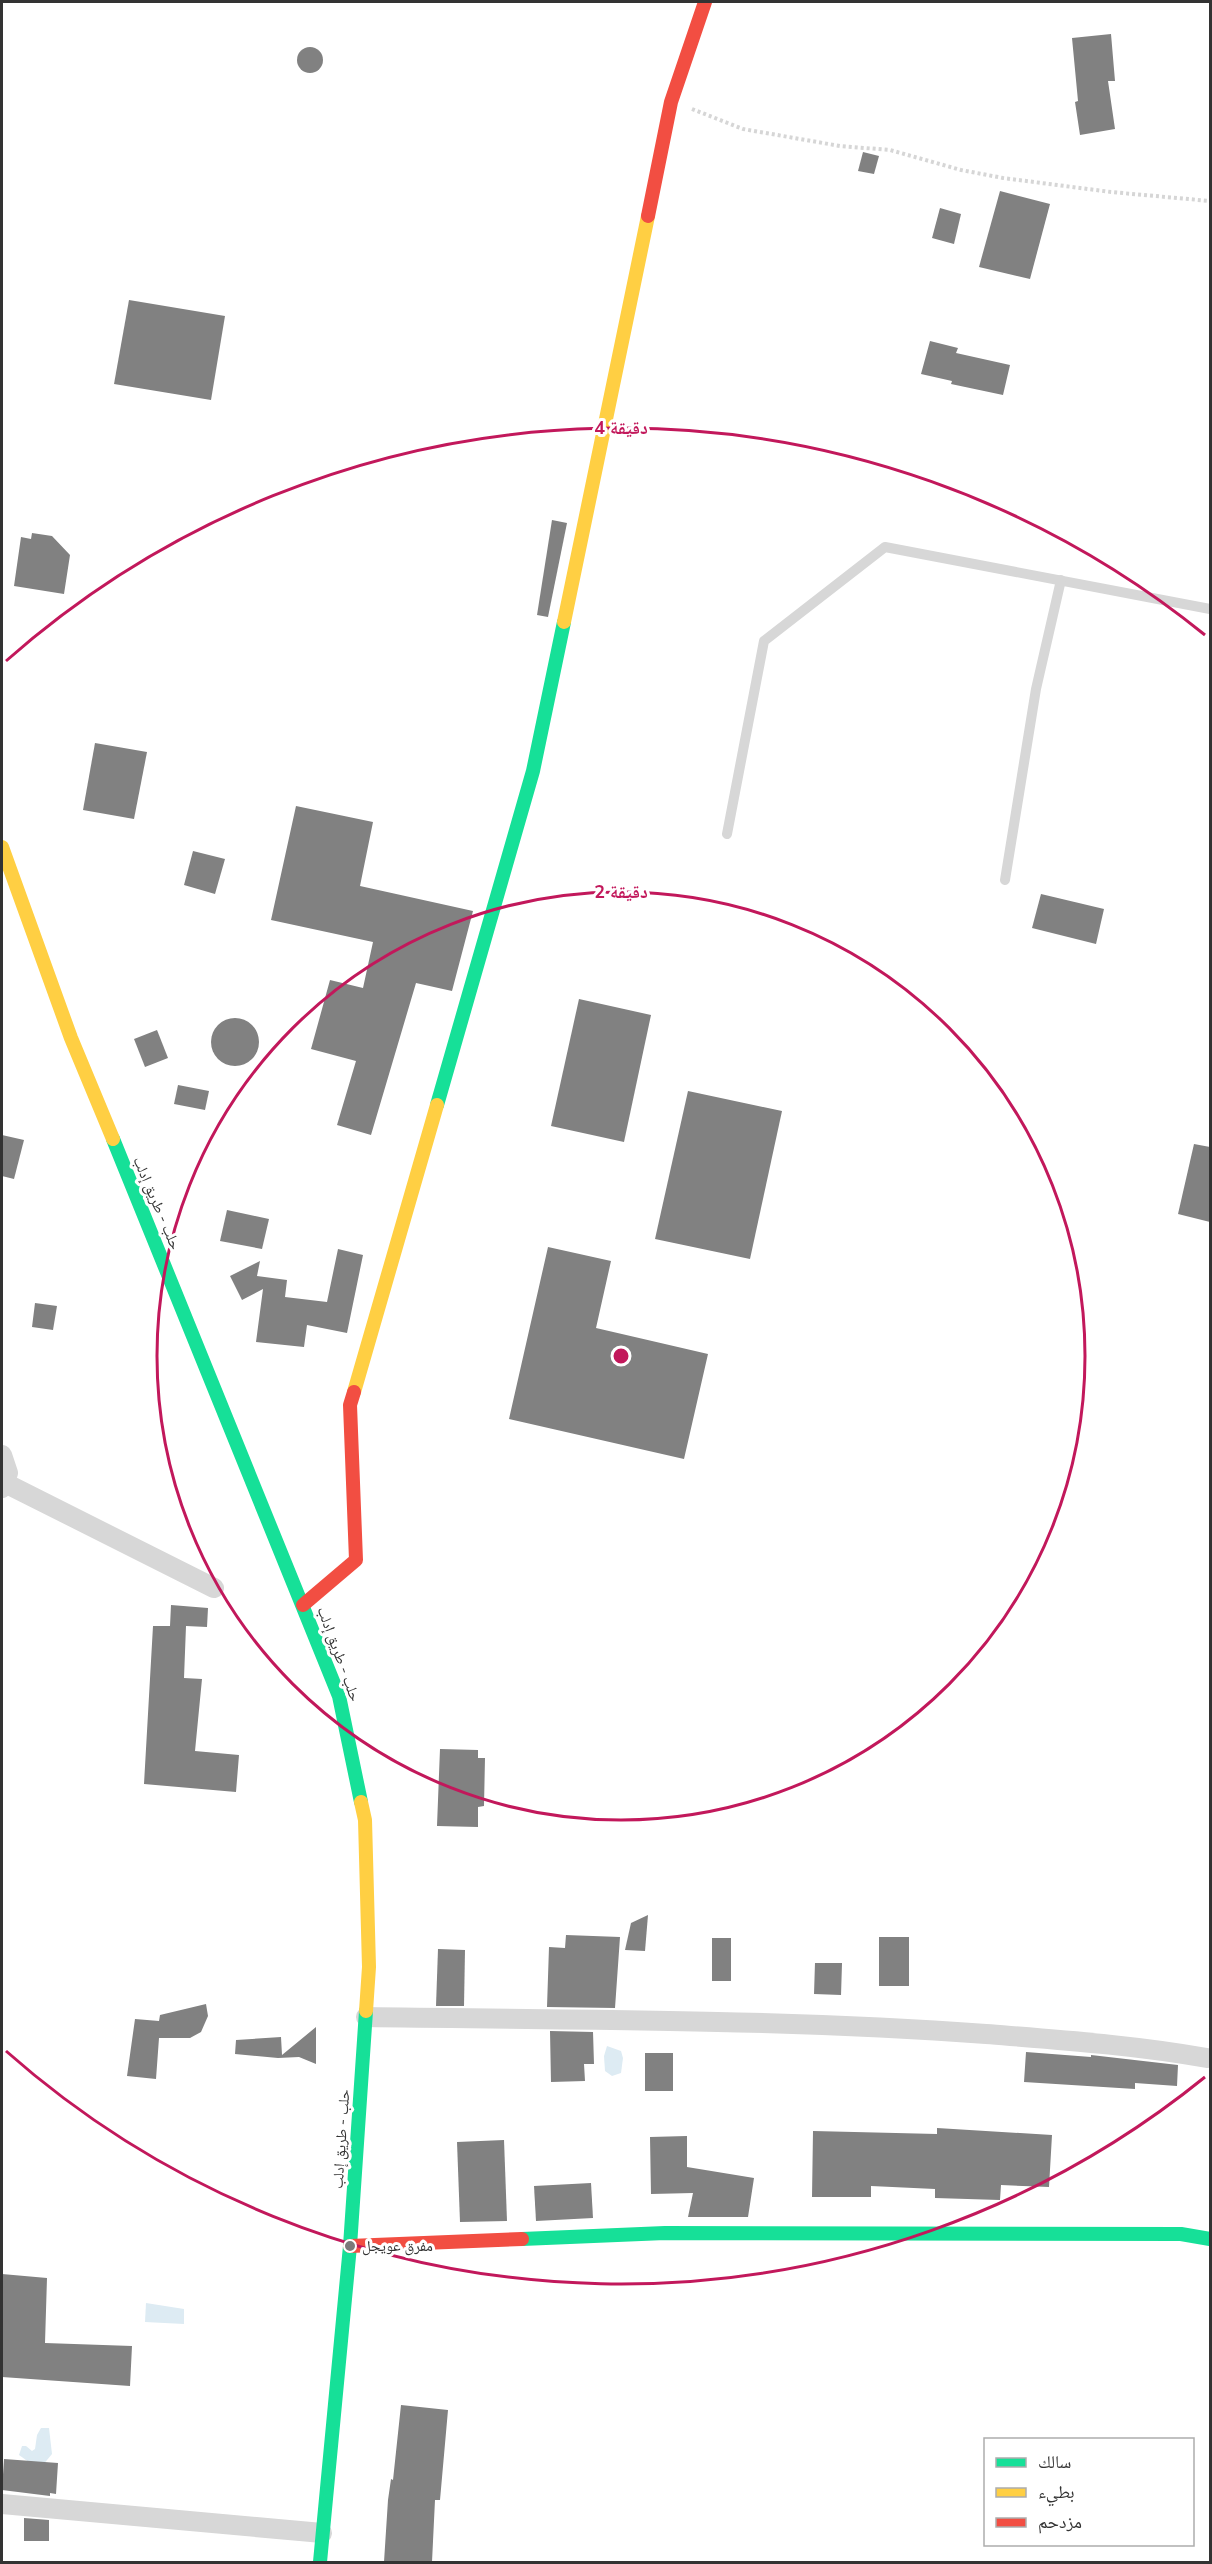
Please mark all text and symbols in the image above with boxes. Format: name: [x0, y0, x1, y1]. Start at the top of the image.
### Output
text: 4 دقيقة: [594, 416, 648, 440]
text: 2 دقيقة: [594, 880, 648, 904]
street label: حلب - طريق إدلب: [128, 1153, 186, 1253]
centre of rings: [611, 1346, 631, 1366]
street label: حلب - طريق إدلب: [313, 1604, 366, 1705]
street label: حلب - طريق إدلب: [328, 2088, 354, 2189]
place label: مفرق عويجل: [362, 2236, 433, 2256]
marker: مفرق عويجل: [343, 2239, 357, 2253]
legend: [984, 2438, 1194, 2546]
text: سالك: [1038, 2450, 1071, 2474]
text: بطيء: [1038, 2480, 1075, 2507]
text: مزدحم: [1038, 2510, 1082, 2534]

